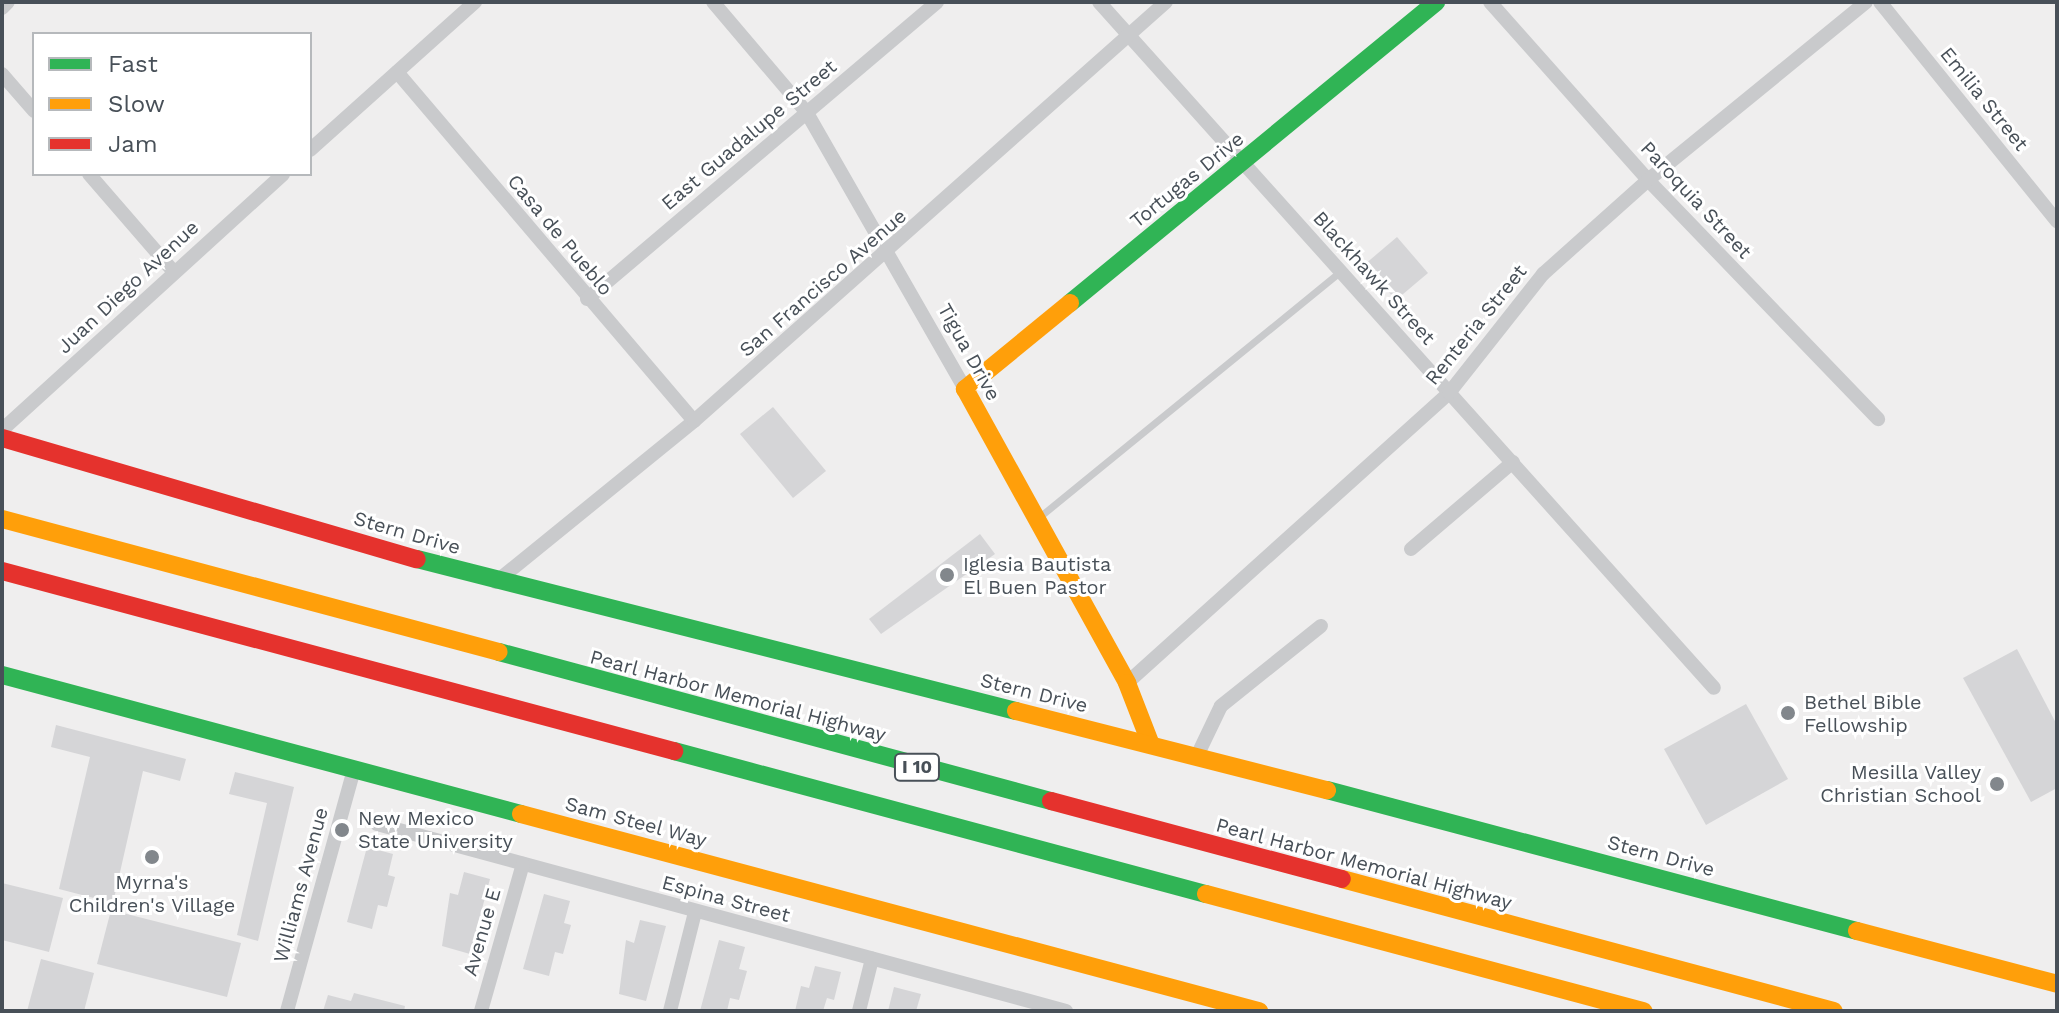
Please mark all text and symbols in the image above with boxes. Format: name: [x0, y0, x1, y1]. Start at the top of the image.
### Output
legend: [32, 32, 312, 176]
street label: Emilia Street: [1935, 42, 2033, 156]
text: Fast: [108, 50, 158, 78]
street label: East Guadalupe Street: [656, 55, 842, 215]
text: Slow: [108, 90, 165, 118]
street label: Tortugas Drive: [1125, 127, 1249, 233]
text: Jam: [108, 130, 158, 158]
street label: Paroquia Street: [1635, 136, 1757, 264]
street label: Casa de Pueblo: [502, 169, 618, 301]
street label: San Francisco Avenue: [734, 204, 912, 362]
street label: Blackhawk Street: [1308, 206, 1440, 350]
street label: Juan Diego Avenue: [52, 215, 204, 359]
street label: Renteria Street: [1420, 260, 1532, 390]
street label: Tigua Drive: [932, 299, 1006, 405]
street label: Stern Drive: [351, 506, 463, 560]
place label: Iglesia Bautista El Buen Pastor: [963, 552, 1112, 599]
marker: Iglesia Bautista El Buen Pastor: [938, 566, 956, 584]
street label: Pearl Harbor Memorial Highway: [587, 645, 889, 747]
street label: Stern Drive: [978, 668, 1090, 718]
place label: Bethel Bible Fellowship: [1804, 690, 1922, 737]
marker: Bethel Bible Fellowship: [1779, 704, 1797, 722]
road number: I 10: [893, 753, 941, 781]
place label: Mesilla Valley Christian School: [1820, 760, 1981, 807]
marker: Mesilla Valley Christian School: [1988, 775, 2006, 793]
street label: Sam Steel Way: [562, 791, 710, 853]
street label: Williams Avenue: [269, 804, 333, 966]
place label: New Mexico State University: [358, 806, 513, 853]
street label: Pearl Harbor Memorial Highway: [1213, 813, 1515, 915]
marker: New Mexico State University: [333, 821, 351, 839]
street label: Stern Drive: [1605, 830, 1717, 882]
marker: Myrna's Children's Village: [143, 848, 161, 866]
place label: Myrna's Children's Village: [68, 870, 236, 917]
street label: Espina Street: [659, 870, 793, 928]
street label: Avenue E: [458, 885, 506, 979]

